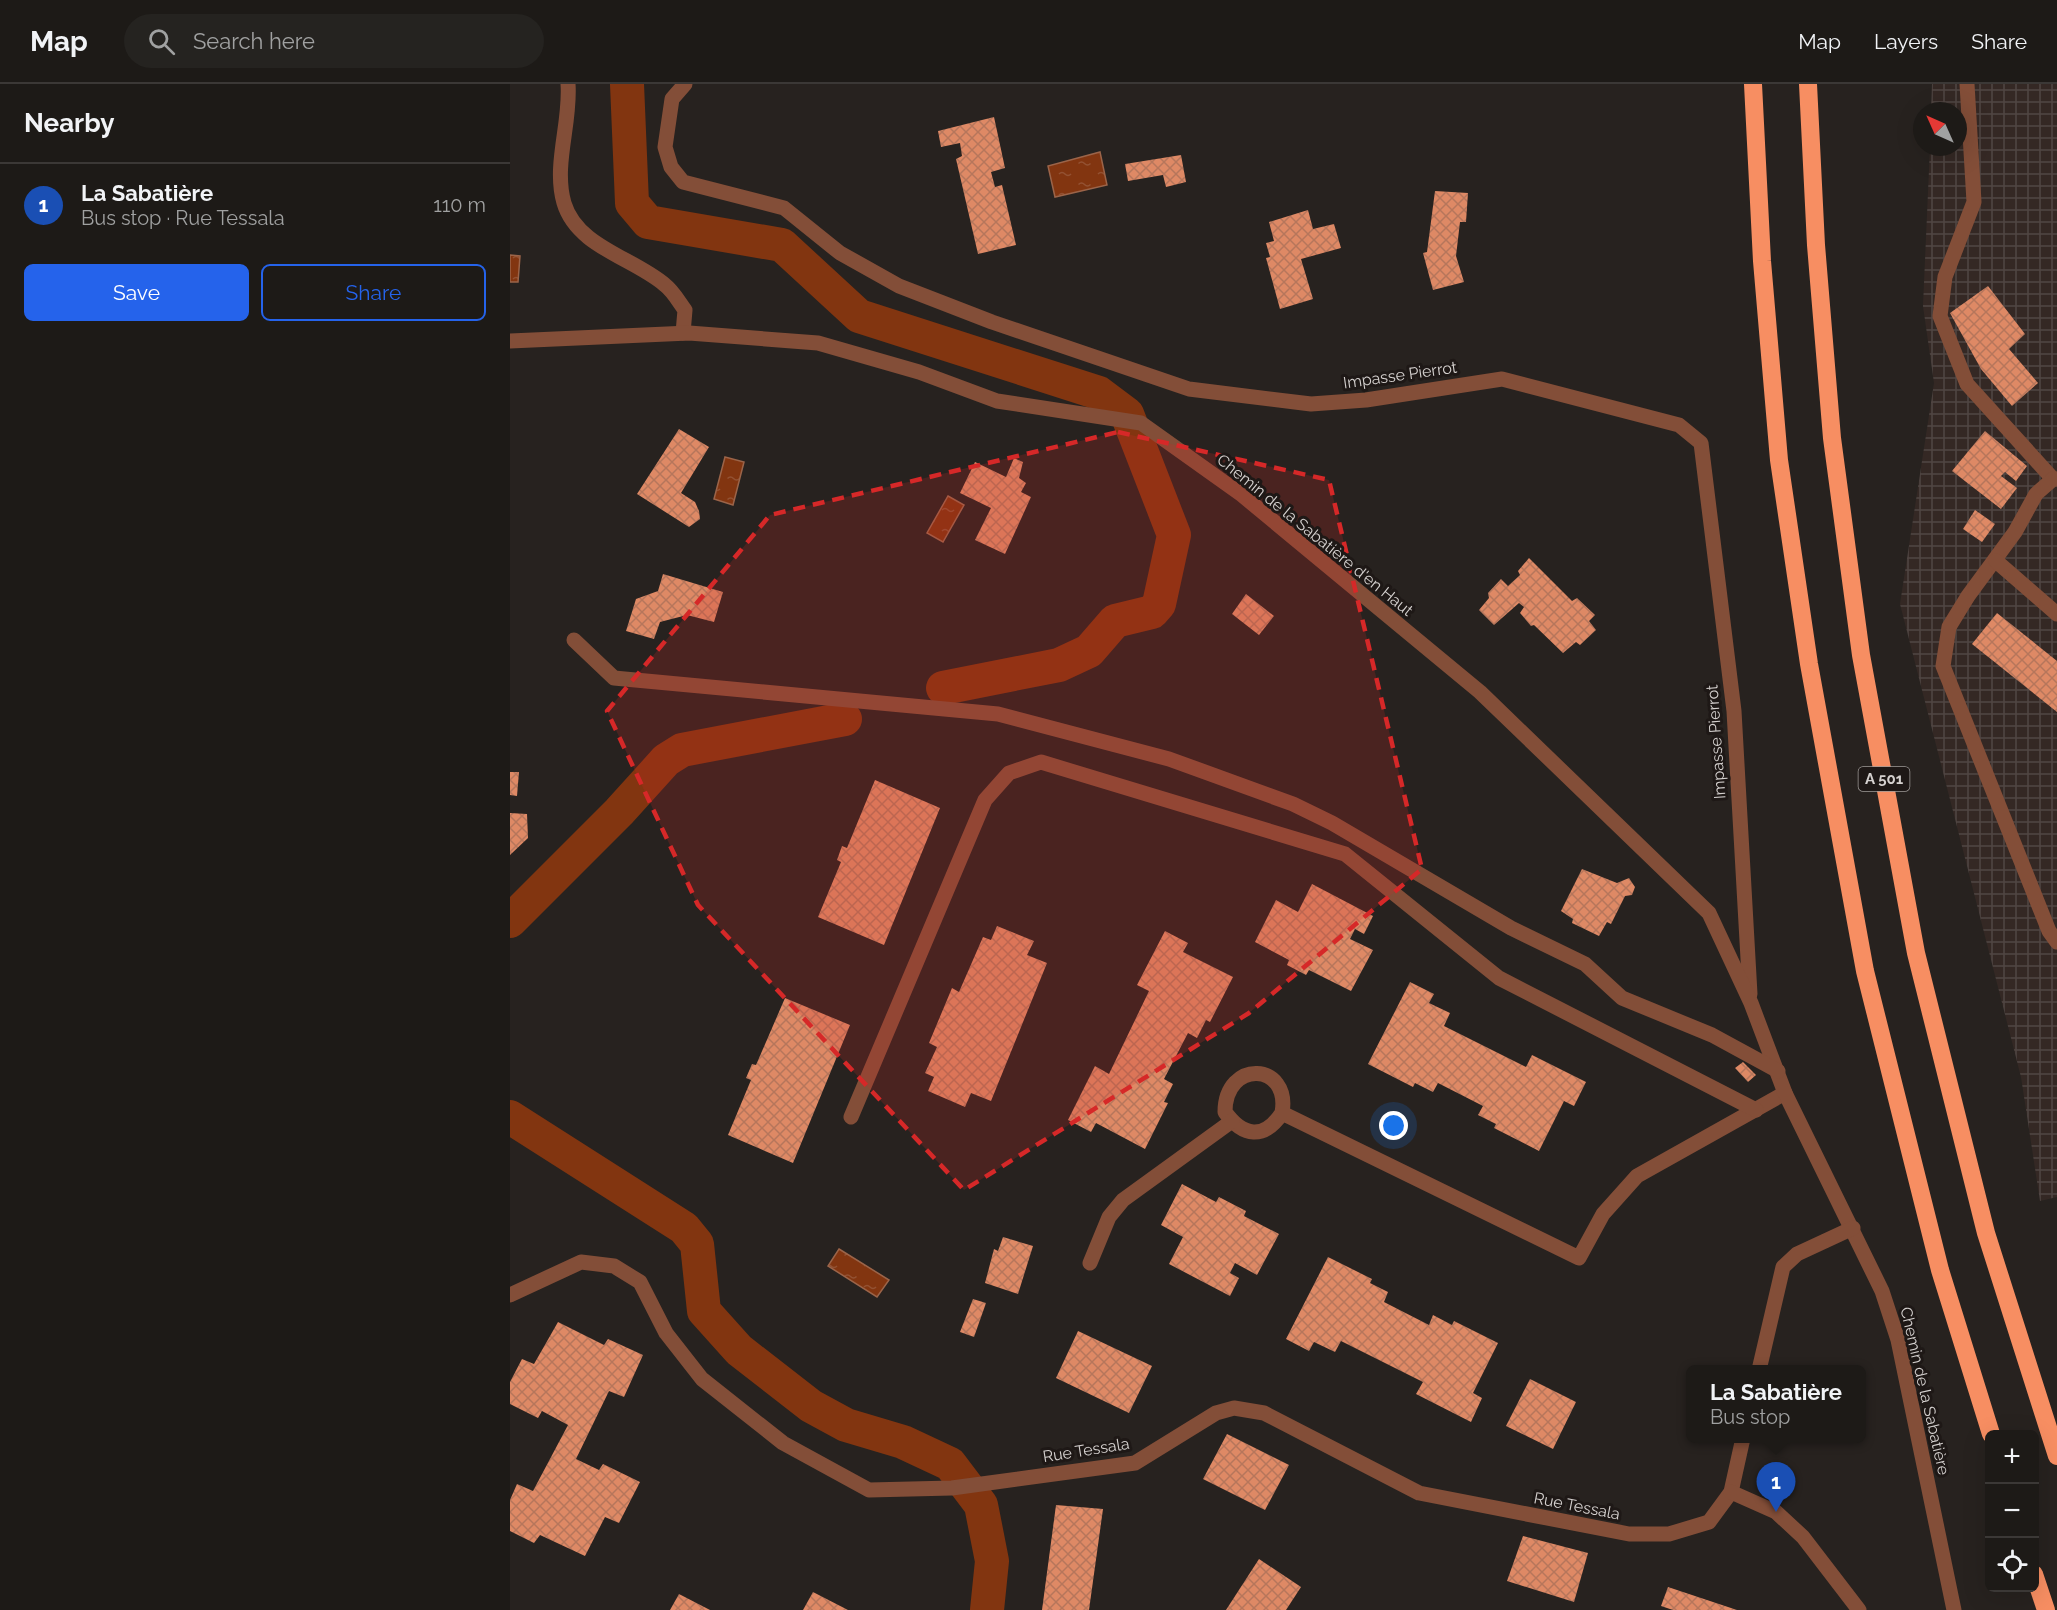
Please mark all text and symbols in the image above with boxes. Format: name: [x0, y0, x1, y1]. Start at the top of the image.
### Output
search box: [124, 14, 544, 68]
text: Map: [30, 25, 88, 58]
icon: search: [145, 25, 178, 58]
text: Search here: [193, 28, 315, 54]
text: Map: [1798, 29, 1841, 54]
text: Layers: [1874, 29, 1938, 54]
text: Share: [1971, 29, 2027, 54]
north arrow: [1913, 102, 1967, 156]
text: Nearby: [24, 108, 114, 138]
text: La Sabatière: [81, 180, 213, 206]
text: 1: [39, 193, 48, 217]
text: 110 m: [433, 193, 486, 217]
text: Bus stop · Rue Tessala: [81, 206, 285, 230]
button: Save: [24, 264, 249, 321]
button: Share: [261, 264, 486, 321]
street label: Impasse Pierrot: [1342, 358, 1459, 392]
street label: Chemin de la Sabatière d'en Haut: [1213, 450, 1417, 620]
street label: Impasse Pierrot: [1702, 683, 1729, 800]
road number: A 501: [1858, 767, 1910, 791]
your location: [1379, 1111, 1408, 1140]
street label: Chemin de la Sabatière: [1896, 1305, 1954, 1477]
popup: [1686, 1365, 1866, 1443]
text: La Sabatière: [1710, 1379, 1842, 1405]
text: Bus stop: [1710, 1405, 1790, 1429]
map controls: [1985, 1430, 2039, 1592]
button: +: [1985, 1430, 2039, 1484]
street label: Rue Tessala: [1041, 1434, 1131, 1466]
pin: 1: [1756, 1462, 1796, 1512]
button: −: [1985, 1484, 2039, 1538]
street label: Rue Tessala: [1532, 1488, 1622, 1524]
button: locate: [1985, 1538, 2039, 1592]

